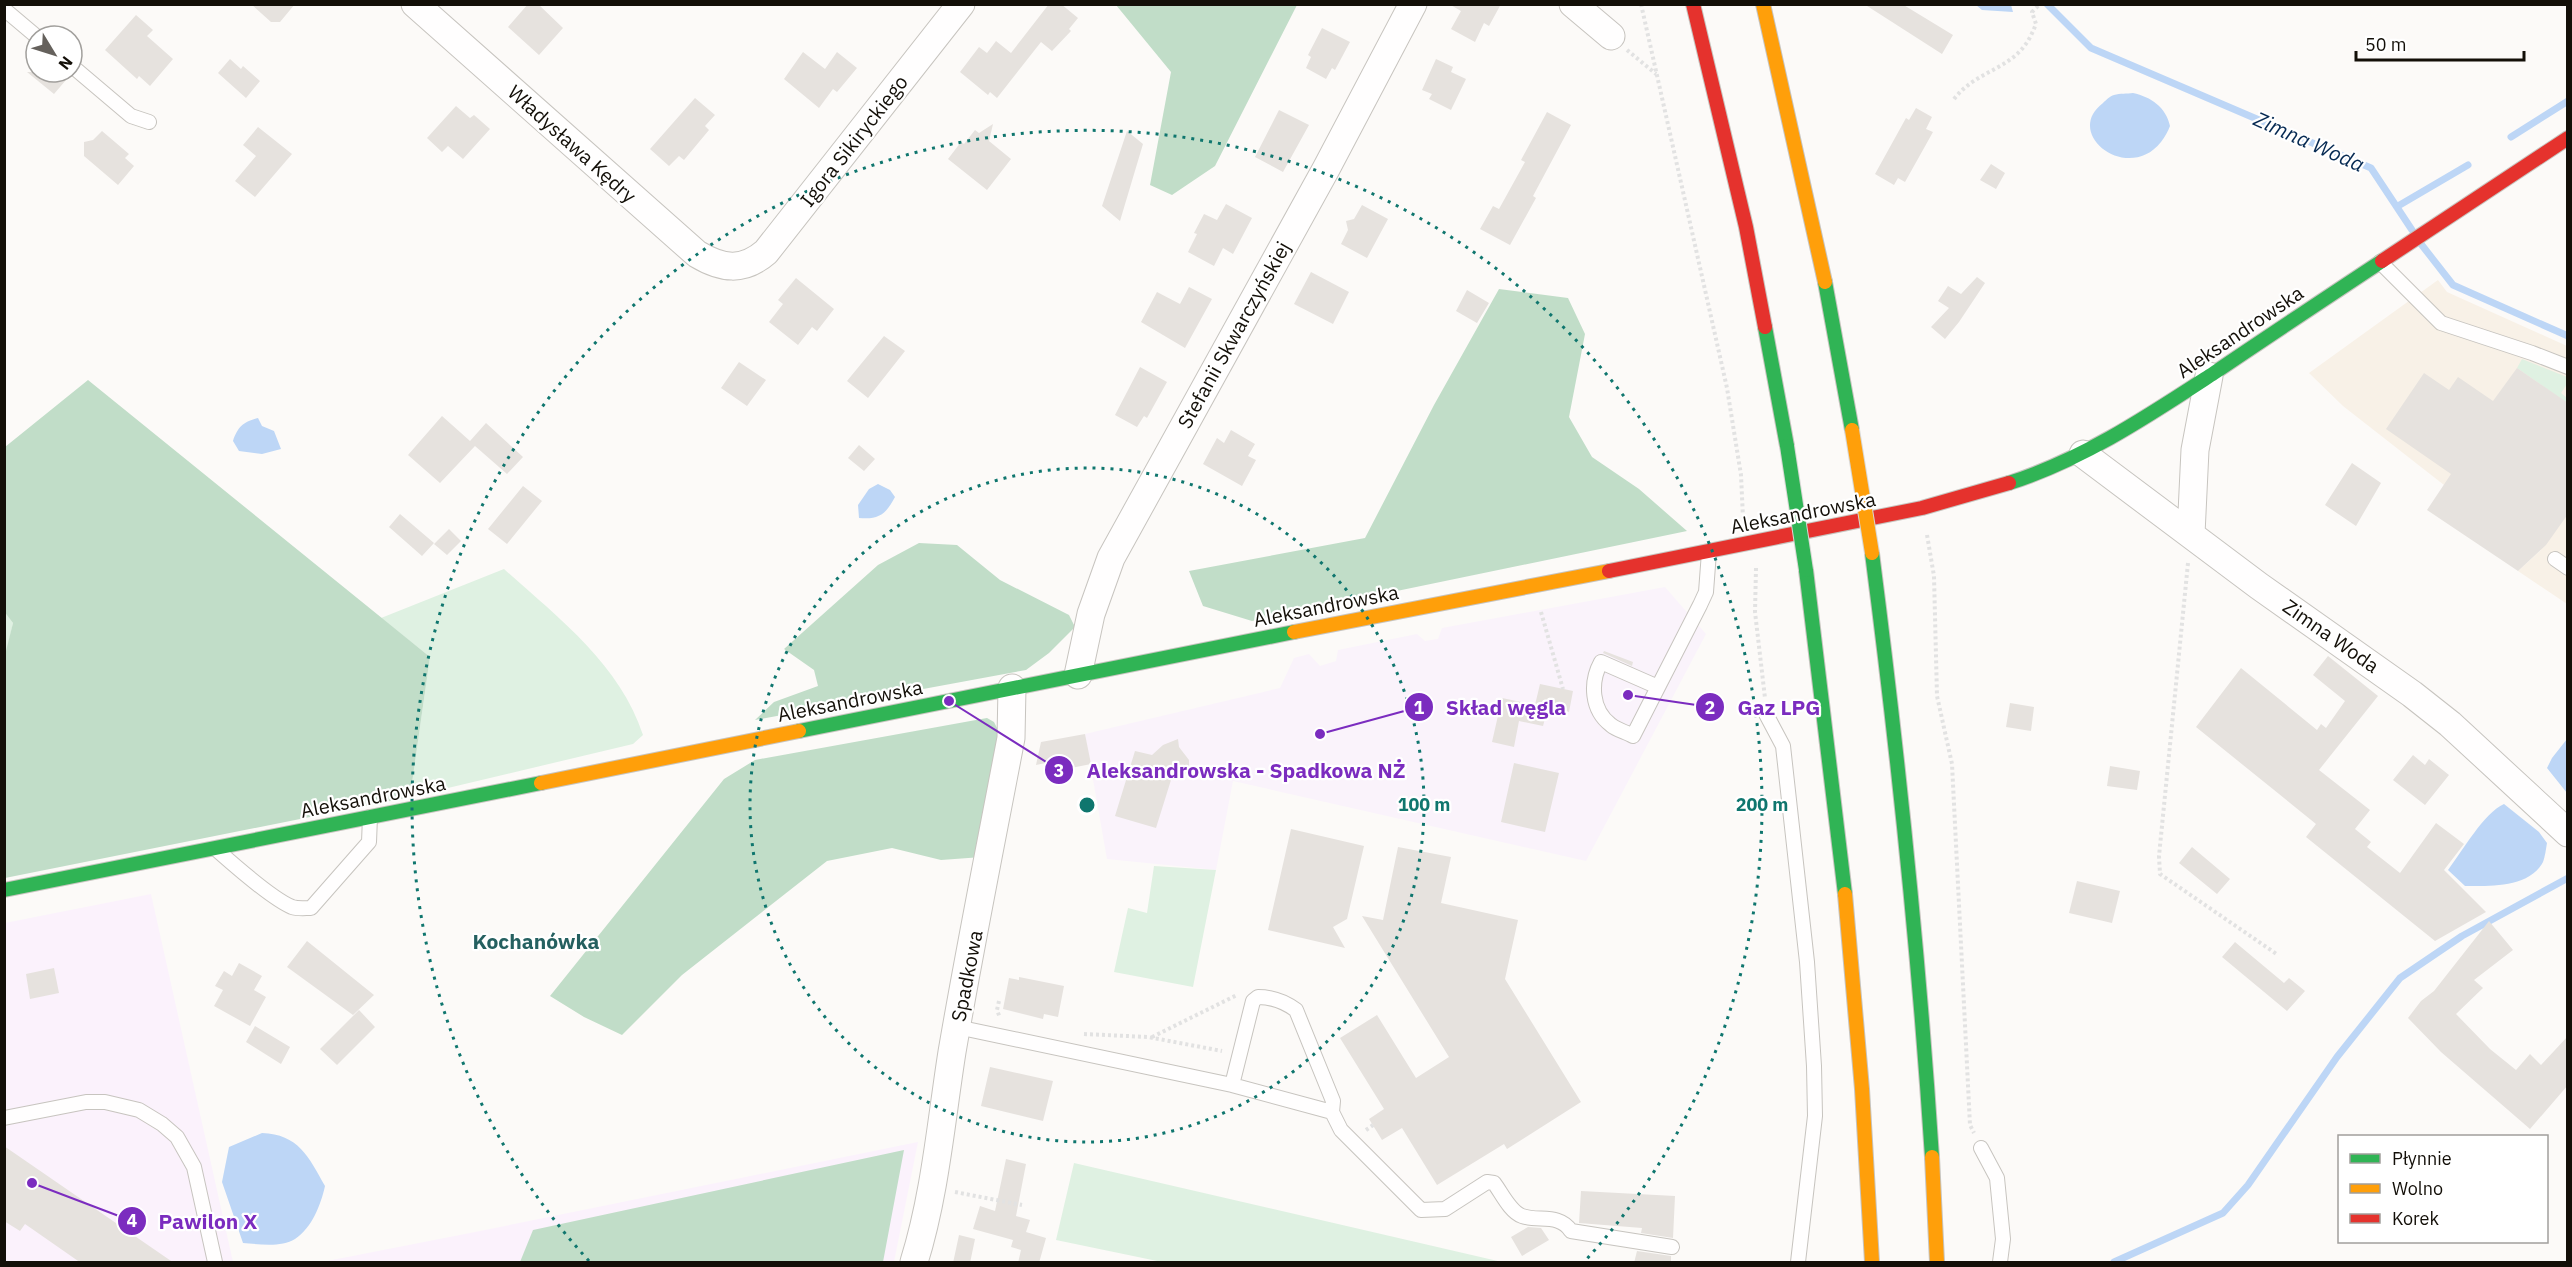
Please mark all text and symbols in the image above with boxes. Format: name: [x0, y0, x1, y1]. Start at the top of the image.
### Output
north arrow: [24, 24, 84, 84]
scale bar: [2356, 24, 2524, 62]
text: 50 m: [2365, 33, 2407, 56]
text: N: [54, 53, 77, 74]
street label: Igora Sikiryckiego: [794, 69, 914, 212]
street label: Władysława Kędry: [502, 79, 642, 209]
water label: Zimna Woda: [2249, 104, 2369, 178]
street label: Stefanii Skwarczyńskiej: [1171, 236, 1296, 433]
street label: Aleksandrowska: [2171, 279, 2309, 384]
street label: Aleksandrowska: [1728, 485, 1878, 540]
street label: Aleksandrowska: [1251, 578, 1401, 633]
street label: Zimna Woda: [2278, 592, 2385, 679]
street label: Aleksandrowska: [775, 673, 925, 728]
callout: Skład węgla: [1404, 688, 1578, 727]
callout: Gaz LPG: [1695, 688, 1832, 727]
text: Skład węgla: [1446, 693, 1566, 721]
text: Gaz LPG: [1738, 693, 1820, 721]
text: 1: [1414, 696, 1425, 719]
text: 2: [1705, 696, 1715, 719]
callout: Aleksandrowska - Spadkowa NŻ: [1044, 751, 1417, 790]
text: Aleksandrowska - Spadkowa NŻ: [1087, 756, 1405, 784]
text: 3: [1054, 759, 1064, 782]
street label: Aleksandrowska: [298, 769, 448, 824]
text: 100 m: [1398, 793, 1450, 816]
text: 200 m: [1736, 793, 1788, 816]
centre of rings: [1077, 795, 1097, 815]
district label: Kochanówka: [472, 927, 600, 955]
street label: Spadkowa: [944, 928, 989, 1024]
legend: [2338, 1135, 2548, 1243]
text: Płynnie: [2392, 1147, 2452, 1170]
text: Wolno: [2392, 1177, 2443, 1200]
callout: Pawilon X: [117, 1202, 269, 1241]
text: Pawilon X: [159, 1207, 257, 1235]
text: Korek: [2392, 1207, 2439, 1230]
text: 4: [127, 1209, 138, 1232]

